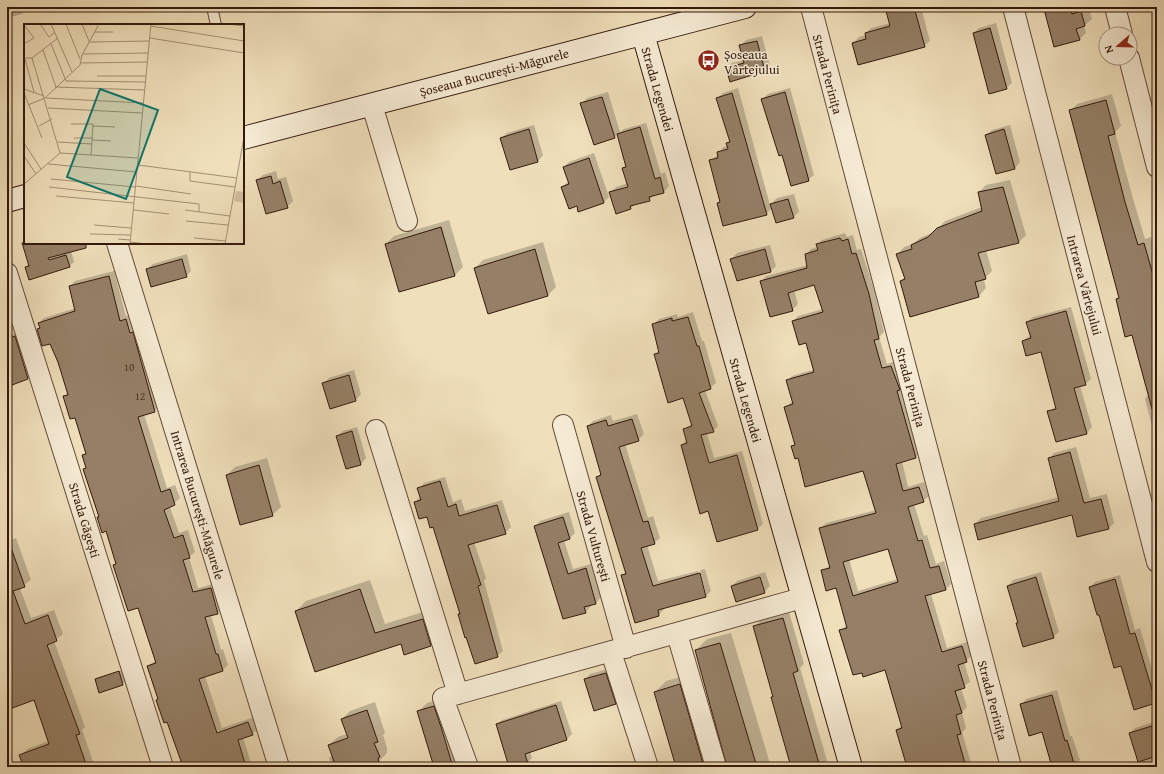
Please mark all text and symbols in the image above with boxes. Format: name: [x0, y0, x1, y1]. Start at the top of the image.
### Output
inset map: [24, 24, 244, 244]
north arrow: [1098, 26, 1138, 66]
street label: Strada Perinița: [808, 32, 848, 117]
street label: Șoseaua București-Măgurele: [417, 43, 571, 102]
text: N: [1100, 43, 1117, 56]
street label: Strada Legendei: [636, 45, 679, 134]
place label: Șoseaua Vârtejului: [724, 45, 780, 79]
bus stop icon: Șoseaua Vârtejului: [696, 48, 722, 74]
street label: Intrarea Vârtejului: [1062, 233, 1107, 338]
street label: Strada Perinița: [891, 345, 931, 430]
street label: Strada Legendei: [724, 356, 767, 445]
house number: 10: [124, 359, 134, 375]
house number: 12: [135, 388, 145, 404]
street label: Intrarea București-Măgurele: [166, 428, 229, 582]
street label: Strada Găgești: [64, 480, 105, 561]
street label: Strada Vulturești: [571, 488, 616, 584]
street label: Strada Perinița: [973, 658, 1013, 743]

